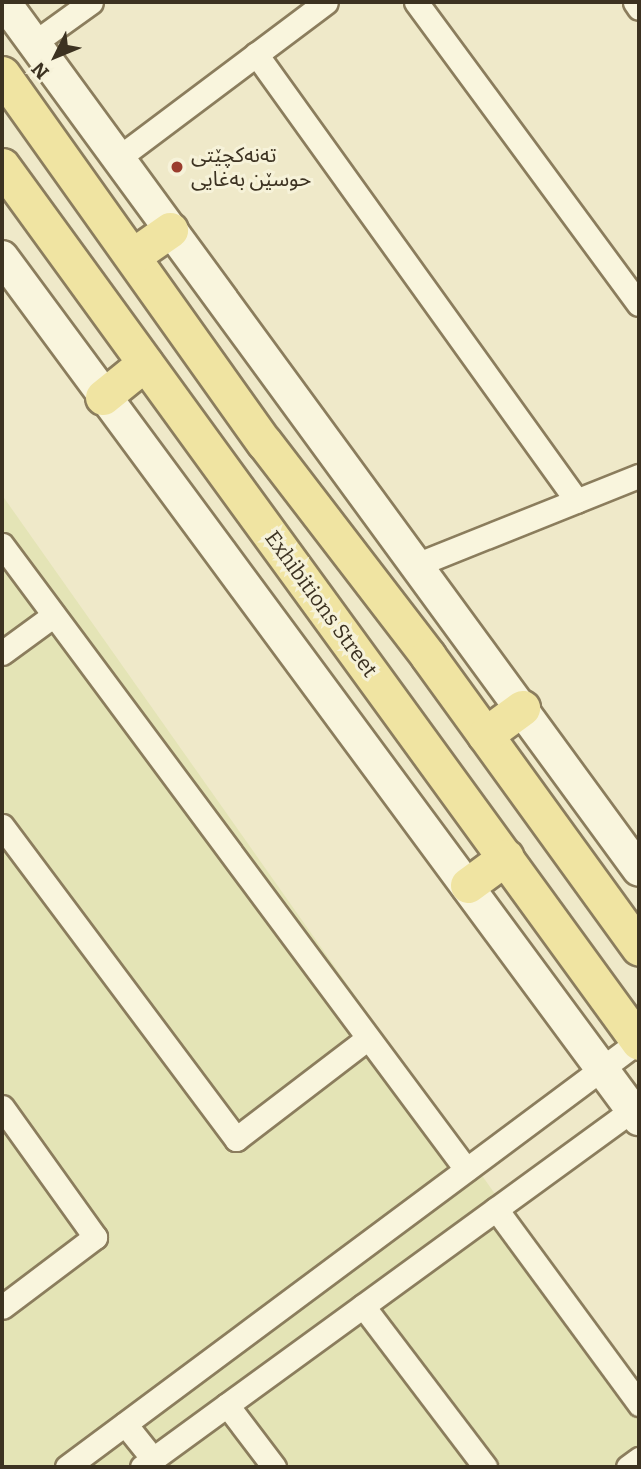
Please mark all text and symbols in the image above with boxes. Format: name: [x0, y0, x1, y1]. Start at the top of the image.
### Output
north arrow: [21, 21, 91, 91]
text: N: [27, 57, 54, 84]
place label: تەنەکچێتی حوسێن بەغایی: [191, 142, 311, 192]
marker: تەنەکچێتی حوسێن بەغایی: [169, 159, 185, 175]
street label: Exhibitions Street: [260, 526, 382, 682]

